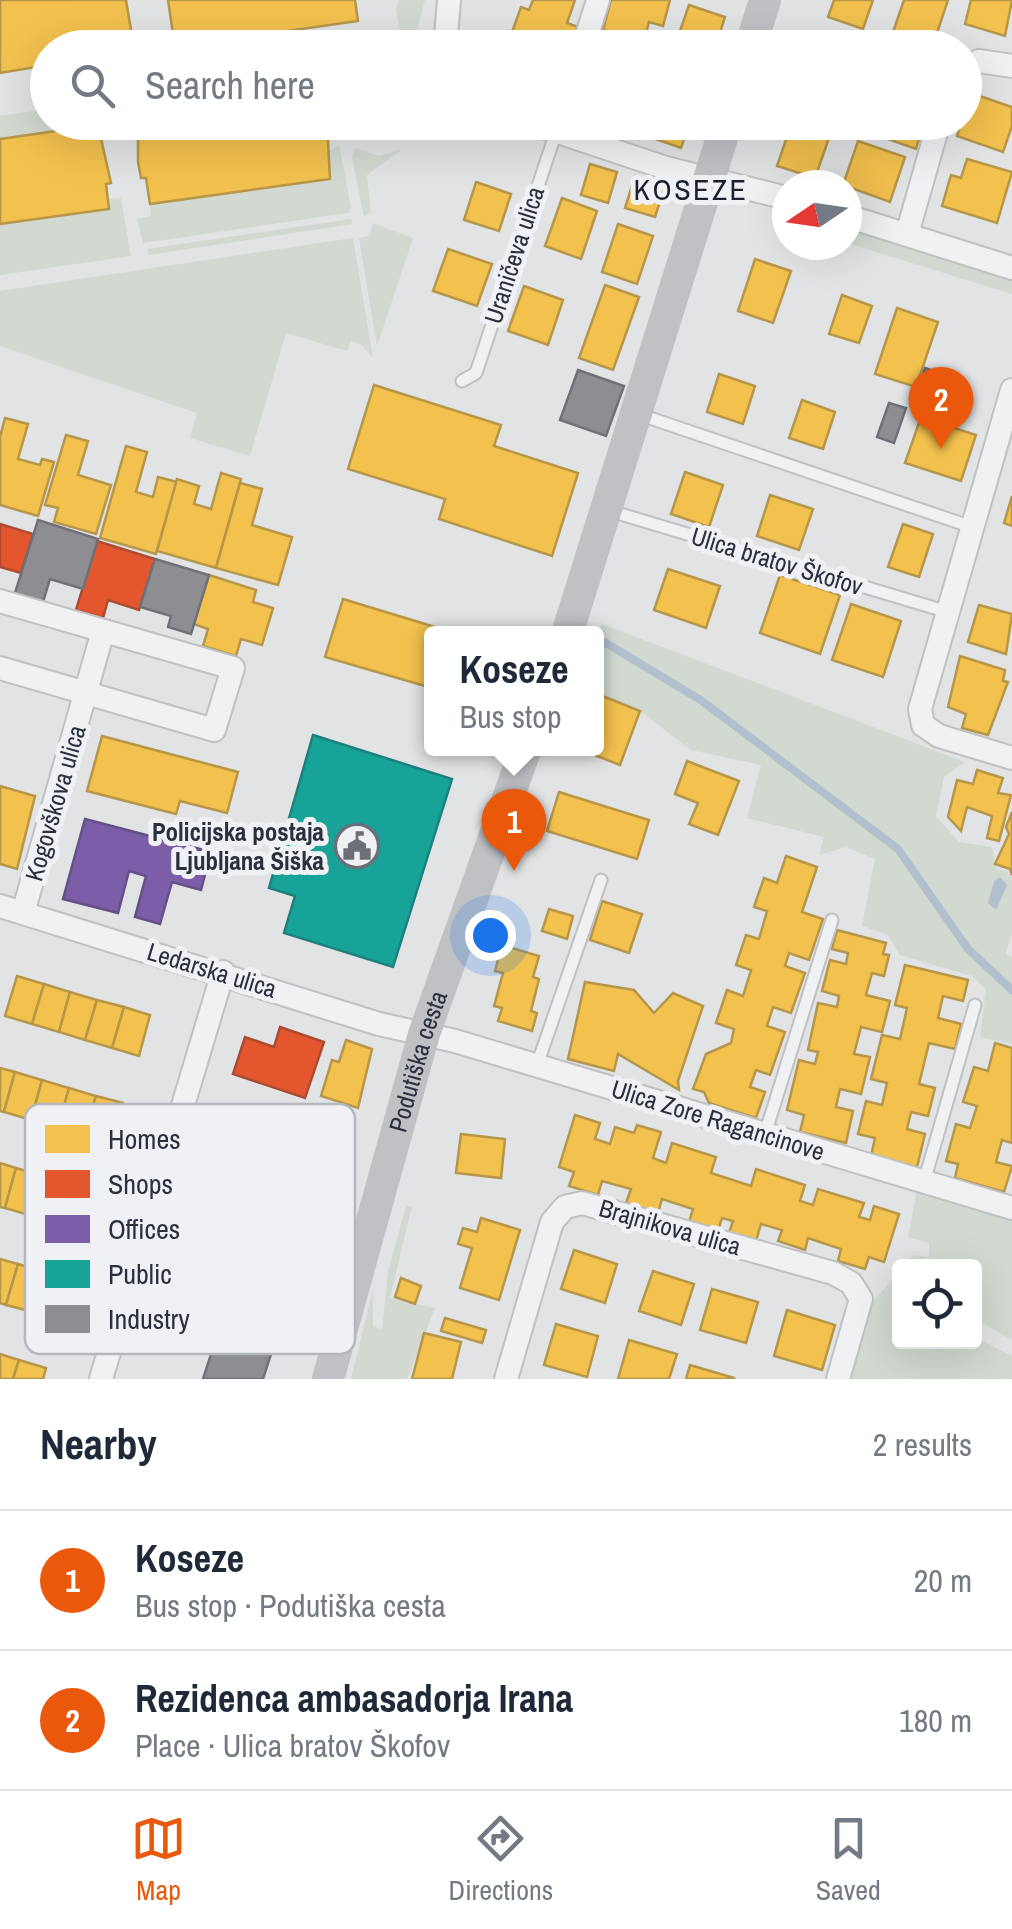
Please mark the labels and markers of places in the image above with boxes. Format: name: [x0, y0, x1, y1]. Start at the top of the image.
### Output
pin: 2: [908, 366, 974, 449]
pin: 1: [482, 788, 546, 871]
place label: Policijska postaja Ljubljana Šiška: [152, 815, 325, 878]
public building icon: Policijska postaja Ljubljana Šiška: [334, 823, 380, 869]

